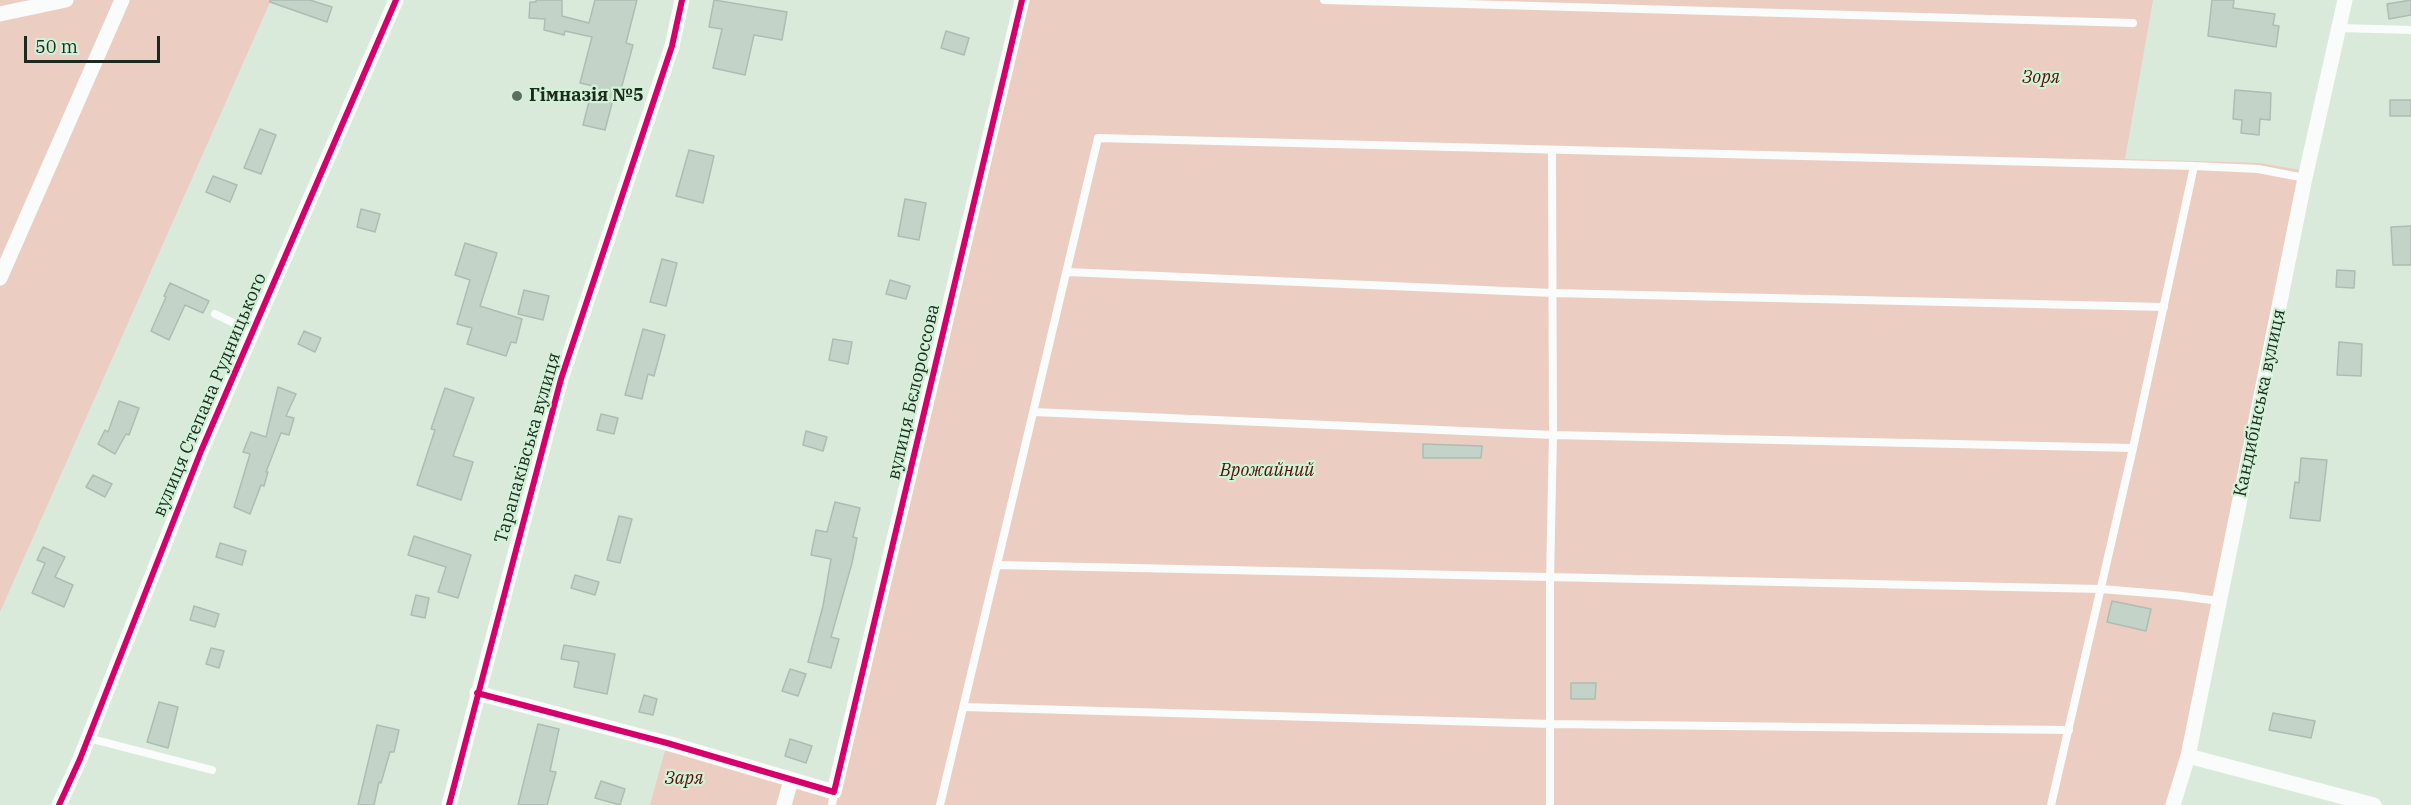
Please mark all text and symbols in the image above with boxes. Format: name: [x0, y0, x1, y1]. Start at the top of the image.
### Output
scale bar: [27, 24, 164, 62]
text: 50 m: [35, 35, 78, 58]
park label: Зоря: [2022, 67, 2060, 89]
place label: Гімназія №5: [529, 85, 644, 107]
marker: Гімназія №5: [510, 89, 524, 103]
street label: вулиця Степана Рудницького: [149, 270, 271, 520]
street label: вулиця Бєлороссова: [883, 302, 945, 482]
street label: Кандибінська вулиця: [2230, 307, 2290, 499]
street label: Тарапаківська вулиця: [490, 350, 566, 546]
park label: Врожайний: [1220, 460, 1314, 482]
park label: Заря: [665, 768, 703, 790]

